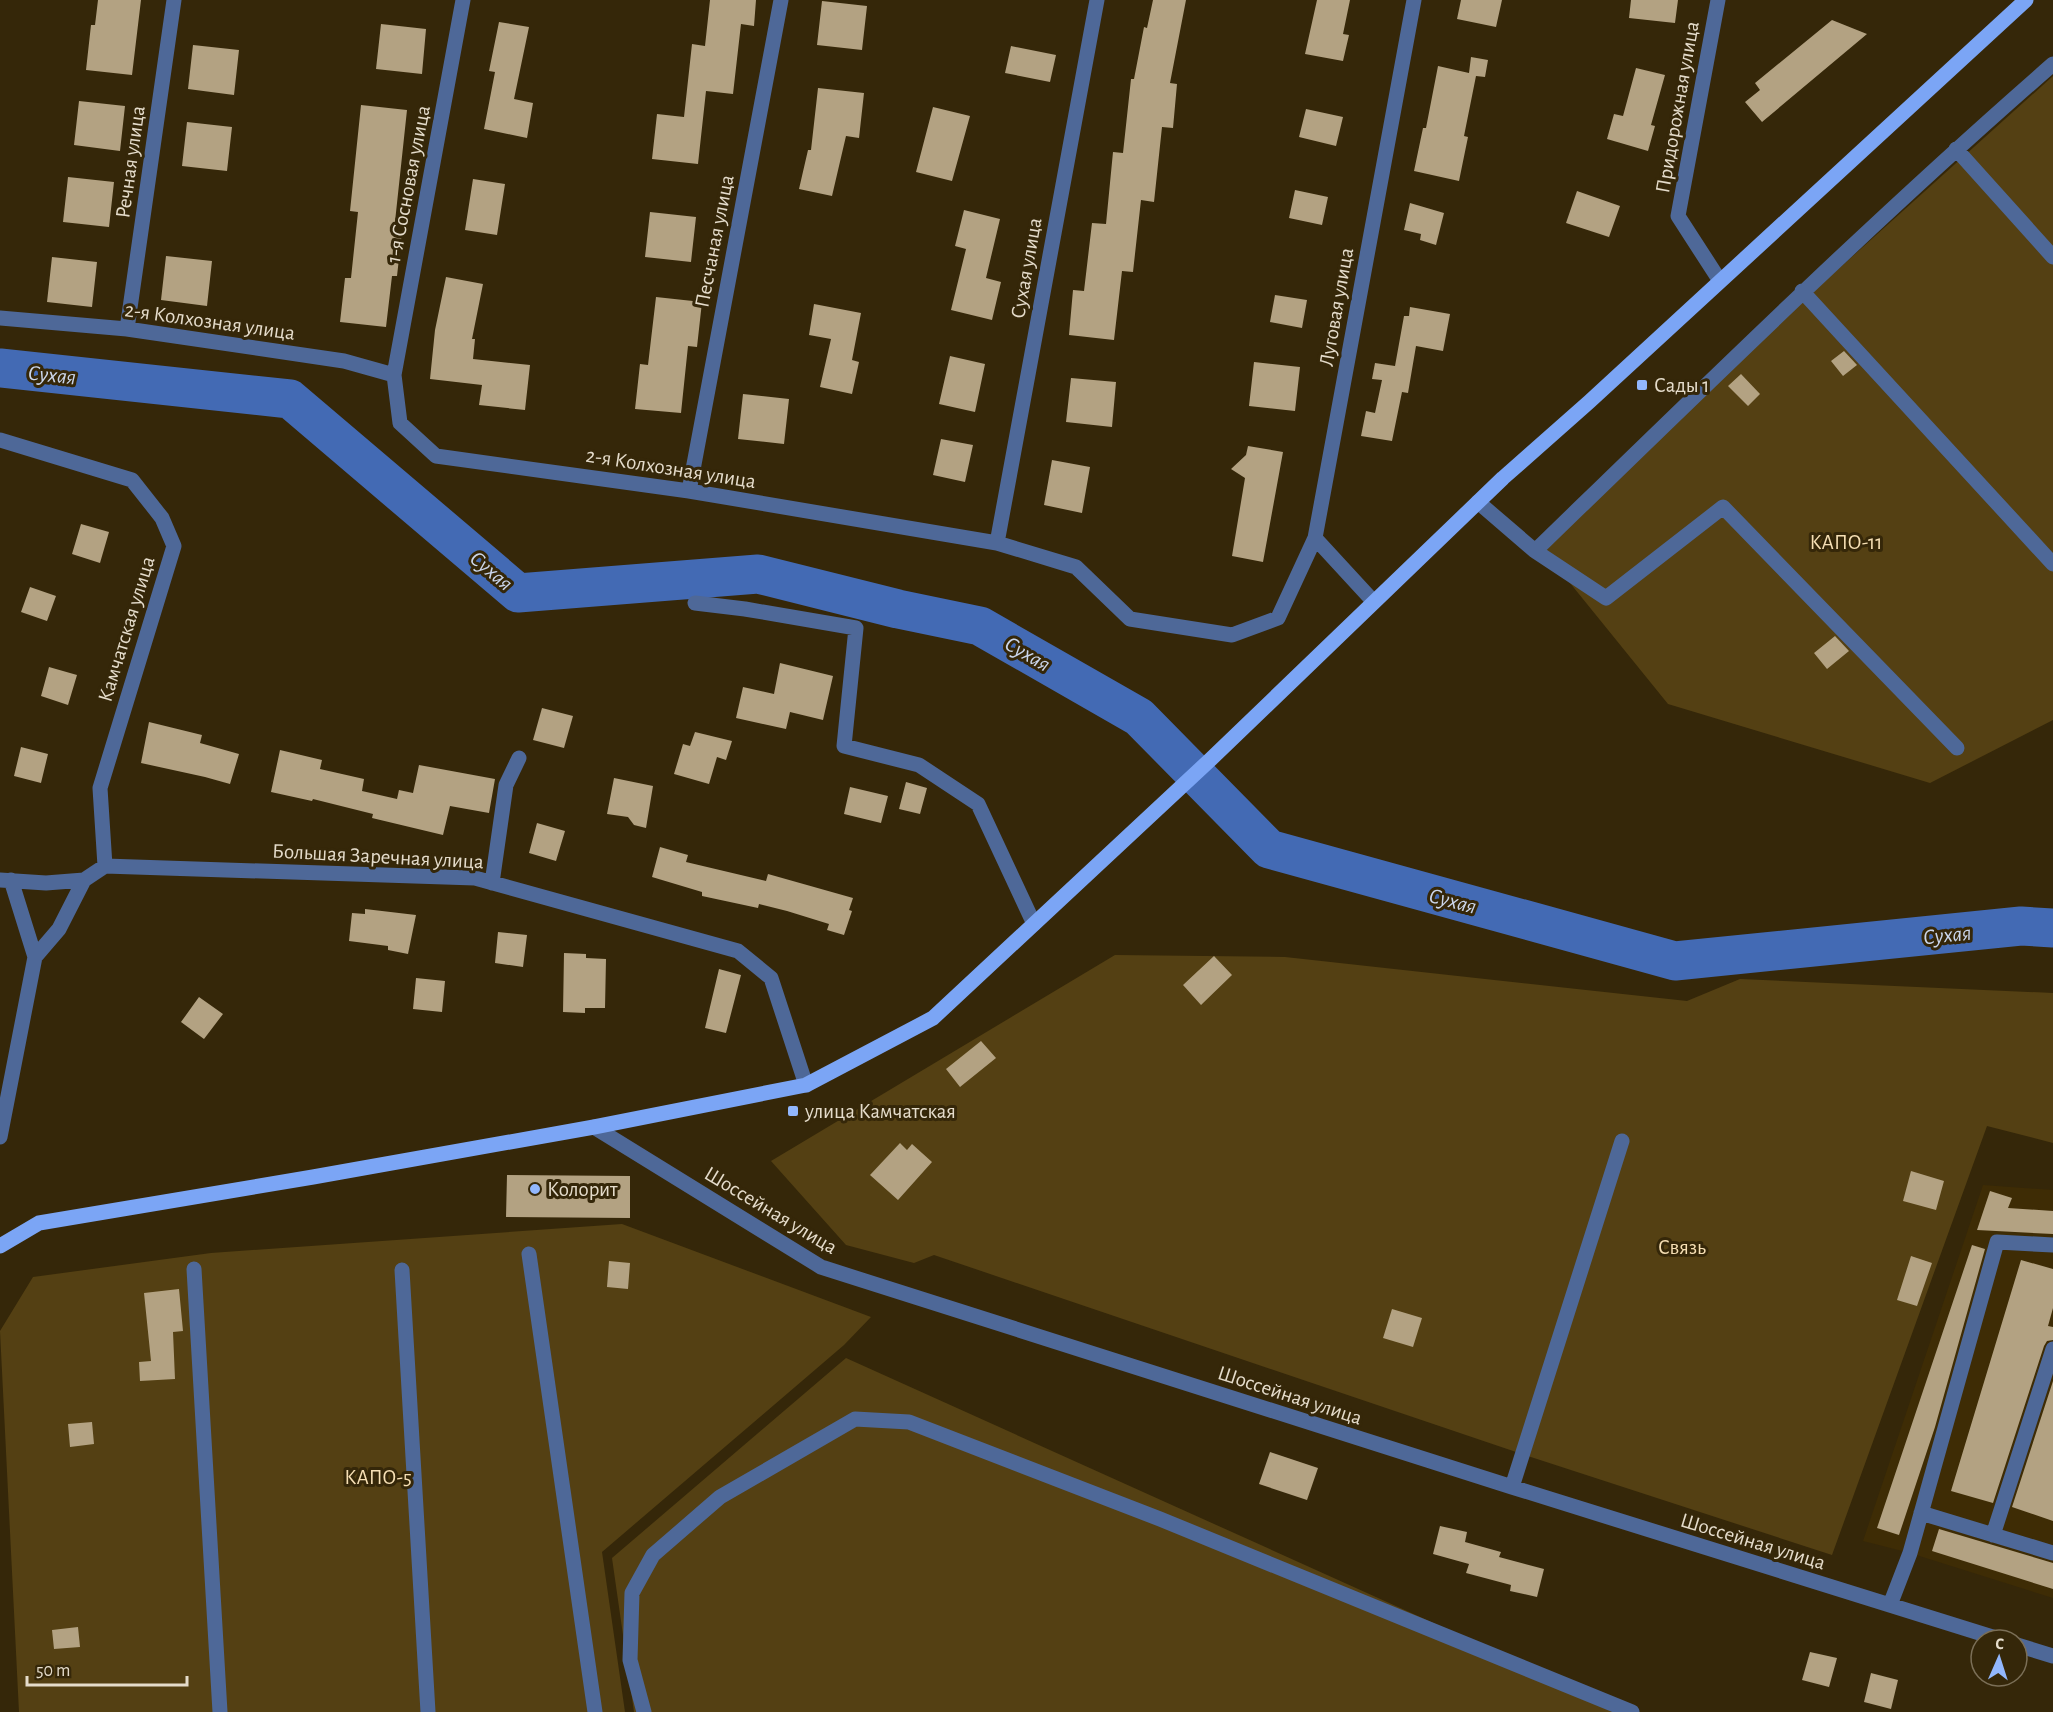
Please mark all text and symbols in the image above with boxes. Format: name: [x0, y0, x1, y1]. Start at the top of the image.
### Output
street label: Придорожная улица: [1652, 19, 1703, 195]
street label: 1-я Сосновая улица: [383, 103, 434, 265]
street label: Речная улица: [112, 104, 149, 220]
street label: Песчаная улица: [691, 173, 738, 309]
street label: Сухая улица: [1007, 216, 1046, 320]
street label: Луговая улица: [1316, 246, 1357, 368]
street label: 2-я Колхозная улица: [123, 299, 297, 344]
water label: Сухая: [27, 362, 77, 388]
place label: Сады 1: [1654, 375, 1709, 396]
marker: Сады 1: [1635, 378, 1649, 392]
street label: 2-я Колхозная улица: [584, 445, 758, 492]
park label: КАПО-11: [1809, 532, 1883, 553]
water label: Сухая: [466, 547, 517, 595]
street label: Камчатская улица: [94, 554, 159, 704]
water label: Сухая: [1001, 632, 1054, 675]
street label: Большая Заречная улица: [272, 840, 485, 873]
water label: Сухая: [1427, 884, 1479, 918]
water label: Сухая: [1922, 922, 1972, 948]
place label: улица Камчатская: [804, 1101, 956, 1122]
marker: улица Камчатская: [786, 1104, 800, 1118]
street label: Шоссейная улица: [701, 1163, 841, 1258]
place label: Колорит: [547, 1179, 618, 1200]
marker: Колорит: [528, 1182, 542, 1196]
park label: Связь: [1658, 1237, 1706, 1258]
street label: Шоссейная улица: [1215, 1362, 1365, 1429]
park label: КАПО-5: [344, 1467, 412, 1488]
street label: Шоссейная улица: [1678, 1509, 1828, 1574]
north arrow: [1969, 1628, 2029, 1688]
text: С: [1995, 1636, 2005, 1652]
scale bar: [27, 1649, 188, 1687]
text: 50 m: [36, 1662, 70, 1680]

